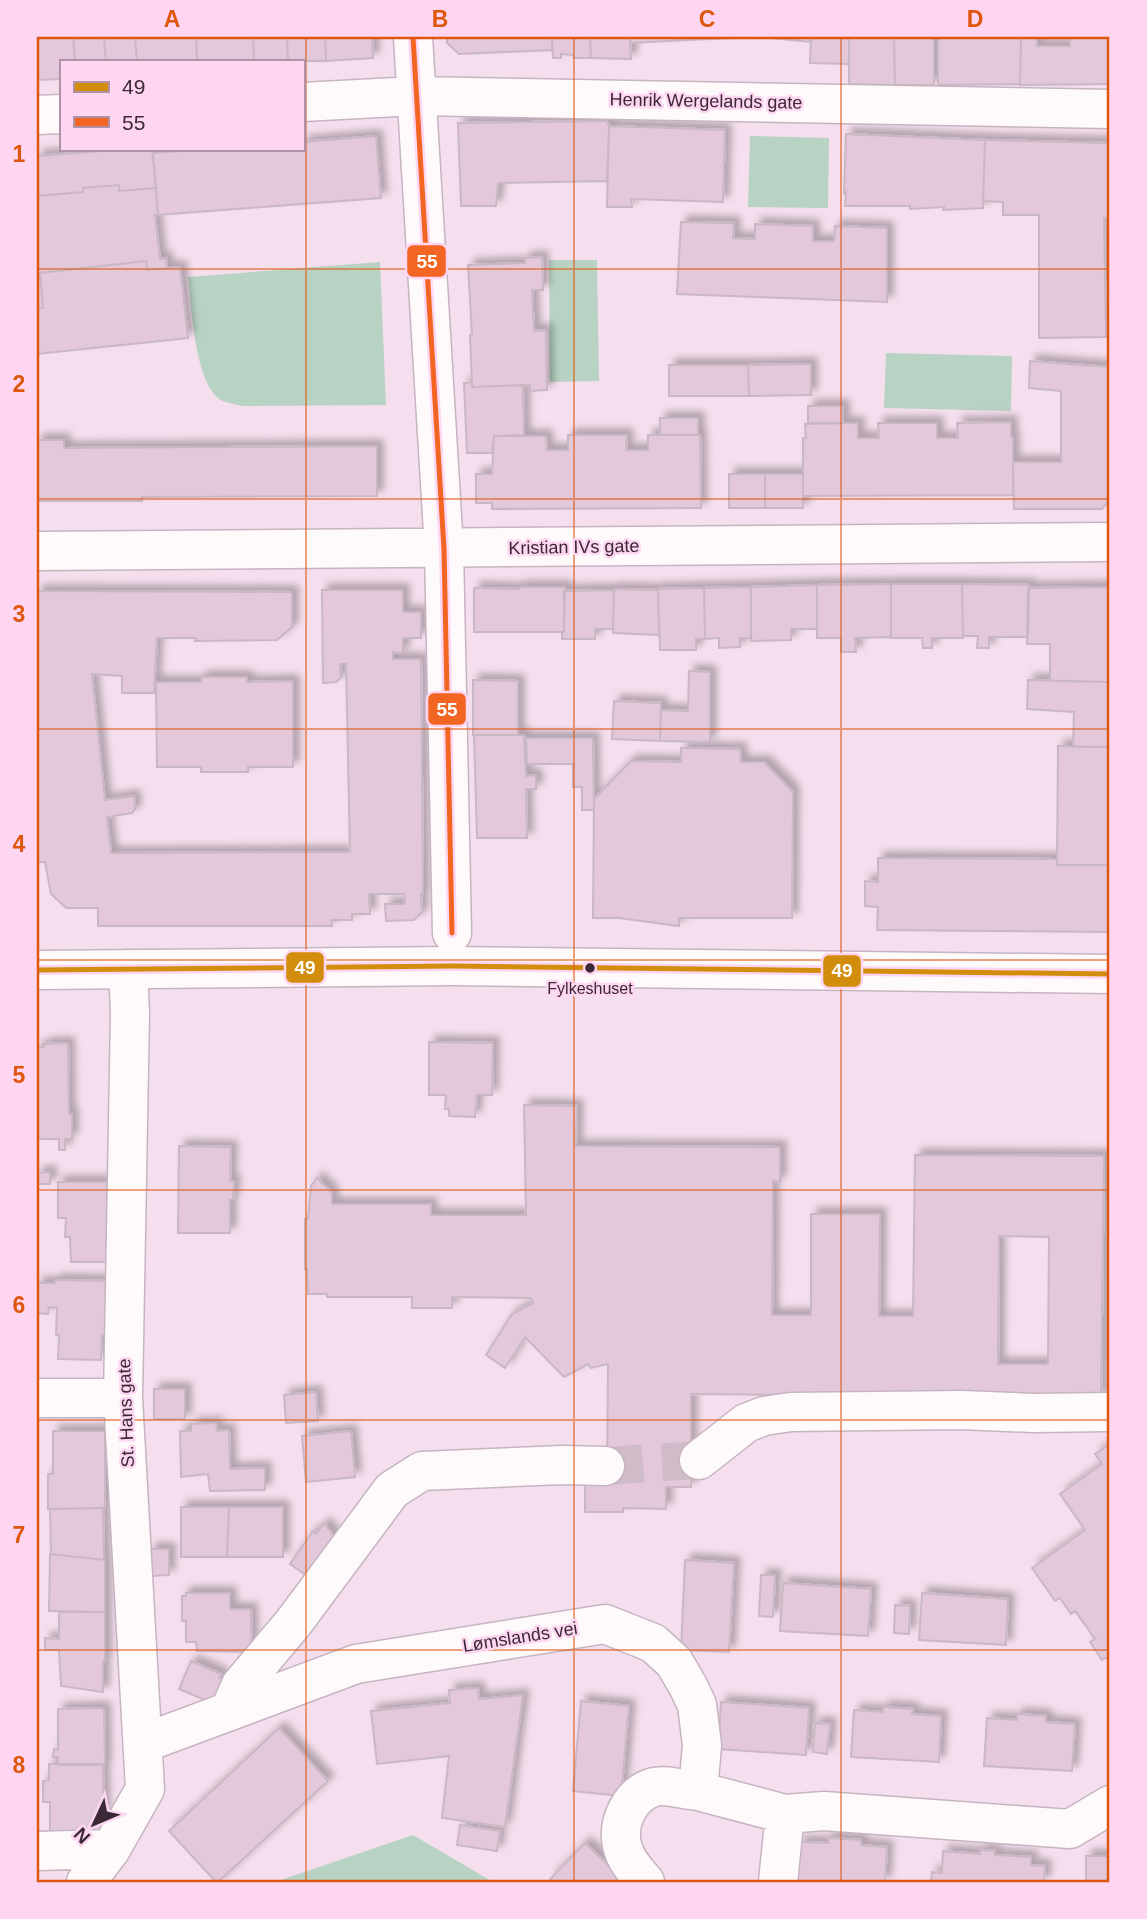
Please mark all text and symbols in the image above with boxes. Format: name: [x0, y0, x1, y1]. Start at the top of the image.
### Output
text: A: [164, 6, 180, 32]
text: B: [432, 6, 448, 32]
text: C: [699, 6, 715, 32]
text: D: [967, 6, 983, 32]
legend: [60, 60, 304, 150]
text: 49: [122, 75, 145, 98]
street label: Henrik Wergelands gate: [609, 89, 803, 113]
text: 55: [122, 111, 145, 134]
text: 1: [13, 141, 26, 167]
line badge: 55: [406, 244, 447, 278]
text: 55: [416, 251, 438, 272]
text: 2: [13, 371, 25, 397]
street label: Kristian IVs gate: [508, 536, 640, 558]
text: 3: [13, 601, 25, 627]
line badge: 55: [427, 692, 467, 726]
text: 55: [436, 699, 458, 720]
text: 4: [13, 831, 26, 857]
line badge: 49: [285, 951, 325, 984]
line badge: 49: [822, 954, 862, 988]
text: 49: [294, 957, 316, 978]
text: 49: [831, 960, 853, 981]
marker: Fylkeshuset: [583, 961, 597, 975]
place label: Fylkeshuset: [547, 980, 633, 997]
text: 5: [13, 1062, 26, 1088]
text: 6: [13, 1292, 25, 1318]
street label: St. Hans gate: [114, 1358, 138, 1468]
text: 7: [13, 1522, 25, 1548]
street label: Lømslands vei: [461, 1618, 579, 1656]
text: 8: [13, 1752, 26, 1778]
north arrow: [60, 1790, 130, 1860]
text: N: [70, 1823, 94, 1848]

